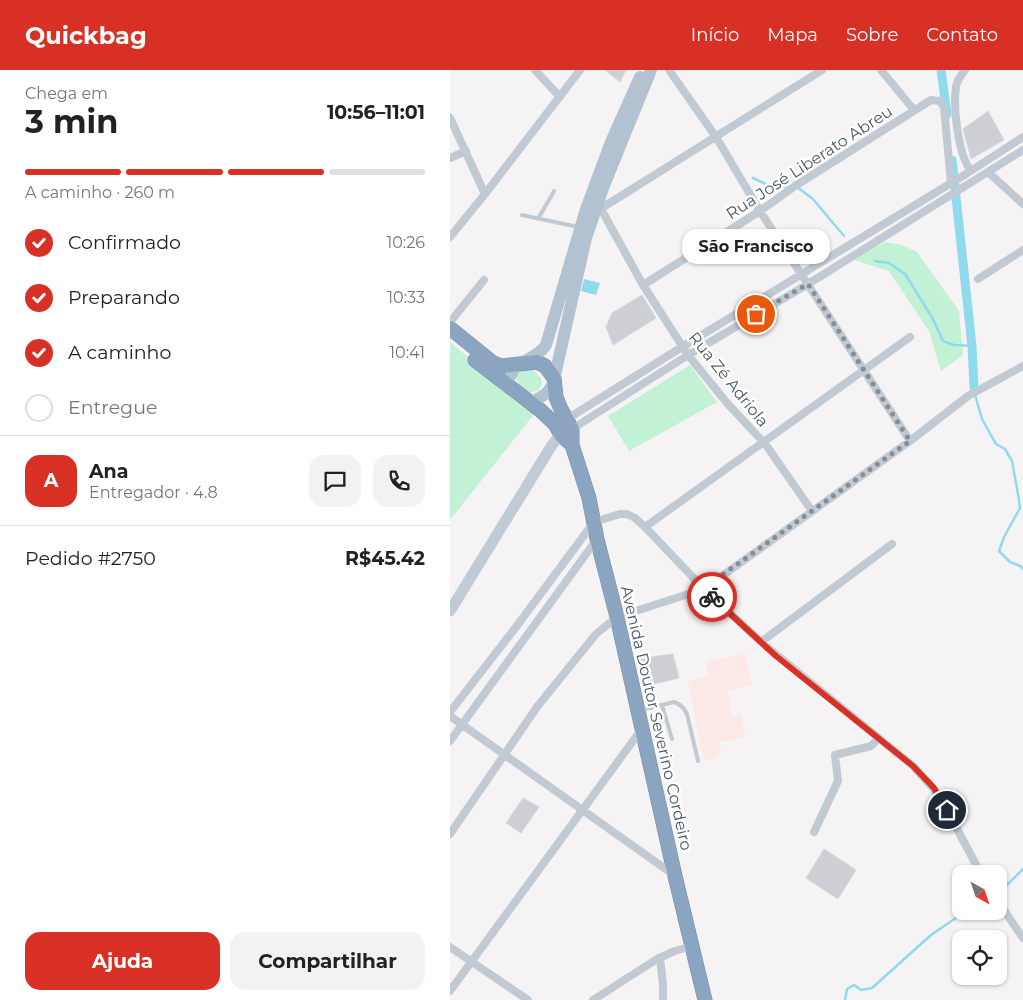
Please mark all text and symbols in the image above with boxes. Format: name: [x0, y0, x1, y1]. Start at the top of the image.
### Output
text: Quickbag: [25, 21, 147, 50]
text: Início: [691, 24, 739, 46]
text: Mapa: [767, 24, 818, 46]
text: Sobre: [846, 24, 898, 46]
text: Contato: [926, 24, 998, 46]
text: Chega em: [25, 84, 108, 103]
text: 10:56–11:01: [327, 101, 425, 124]
street label: Rua José Liberato Abreu: [723, 101, 896, 223]
text: 3 min: [25, 102, 118, 141]
text: A caminho · 260 m: [25, 183, 175, 202]
icon: check: [25, 229, 53, 257]
callout: São Francisco: [682, 229, 830, 264]
text: Confirmado: [68, 231, 181, 254]
text: 10:26: [386, 233, 425, 252]
text: São Francisco: [698, 237, 814, 256]
icon: check: [25, 284, 53, 312]
text: Preparando: [68, 286, 180, 309]
text: 10:33: [387, 288, 425, 307]
pin: [735, 293, 777, 335]
icon: bag: [742, 300, 770, 328]
street label: Rua Zé Adriola: [685, 328, 773, 431]
icon: check: [25, 339, 53, 367]
text: A caminho: [68, 341, 171, 364]
text: 10:41: [389, 343, 425, 362]
text: Entregue: [68, 396, 157, 419]
button: chat: [309, 455, 361, 507]
button: phone: [373, 455, 425, 507]
text: Ana: [89, 460, 128, 483]
text: A: [44, 469, 58, 492]
text: Entregador · 4.8: [89, 483, 218, 502]
text: Pedido #2750: [25, 547, 156, 570]
text: R$45.42: [345, 547, 425, 570]
courier: [687, 572, 737, 622]
icon: bike: [698, 583, 726, 611]
street label: Avenida Doutor Severino Cordeiro: [617, 584, 696, 852]
pin: [926, 789, 968, 831]
icon: home: [933, 796, 961, 824]
north arrow: [952, 865, 1008, 920]
map controls: [952, 865, 1007, 985]
button: locate: [952, 930, 1007, 985]
button: Ajuda: [25, 932, 220, 990]
button: Compartilhar: [230, 932, 425, 990]

